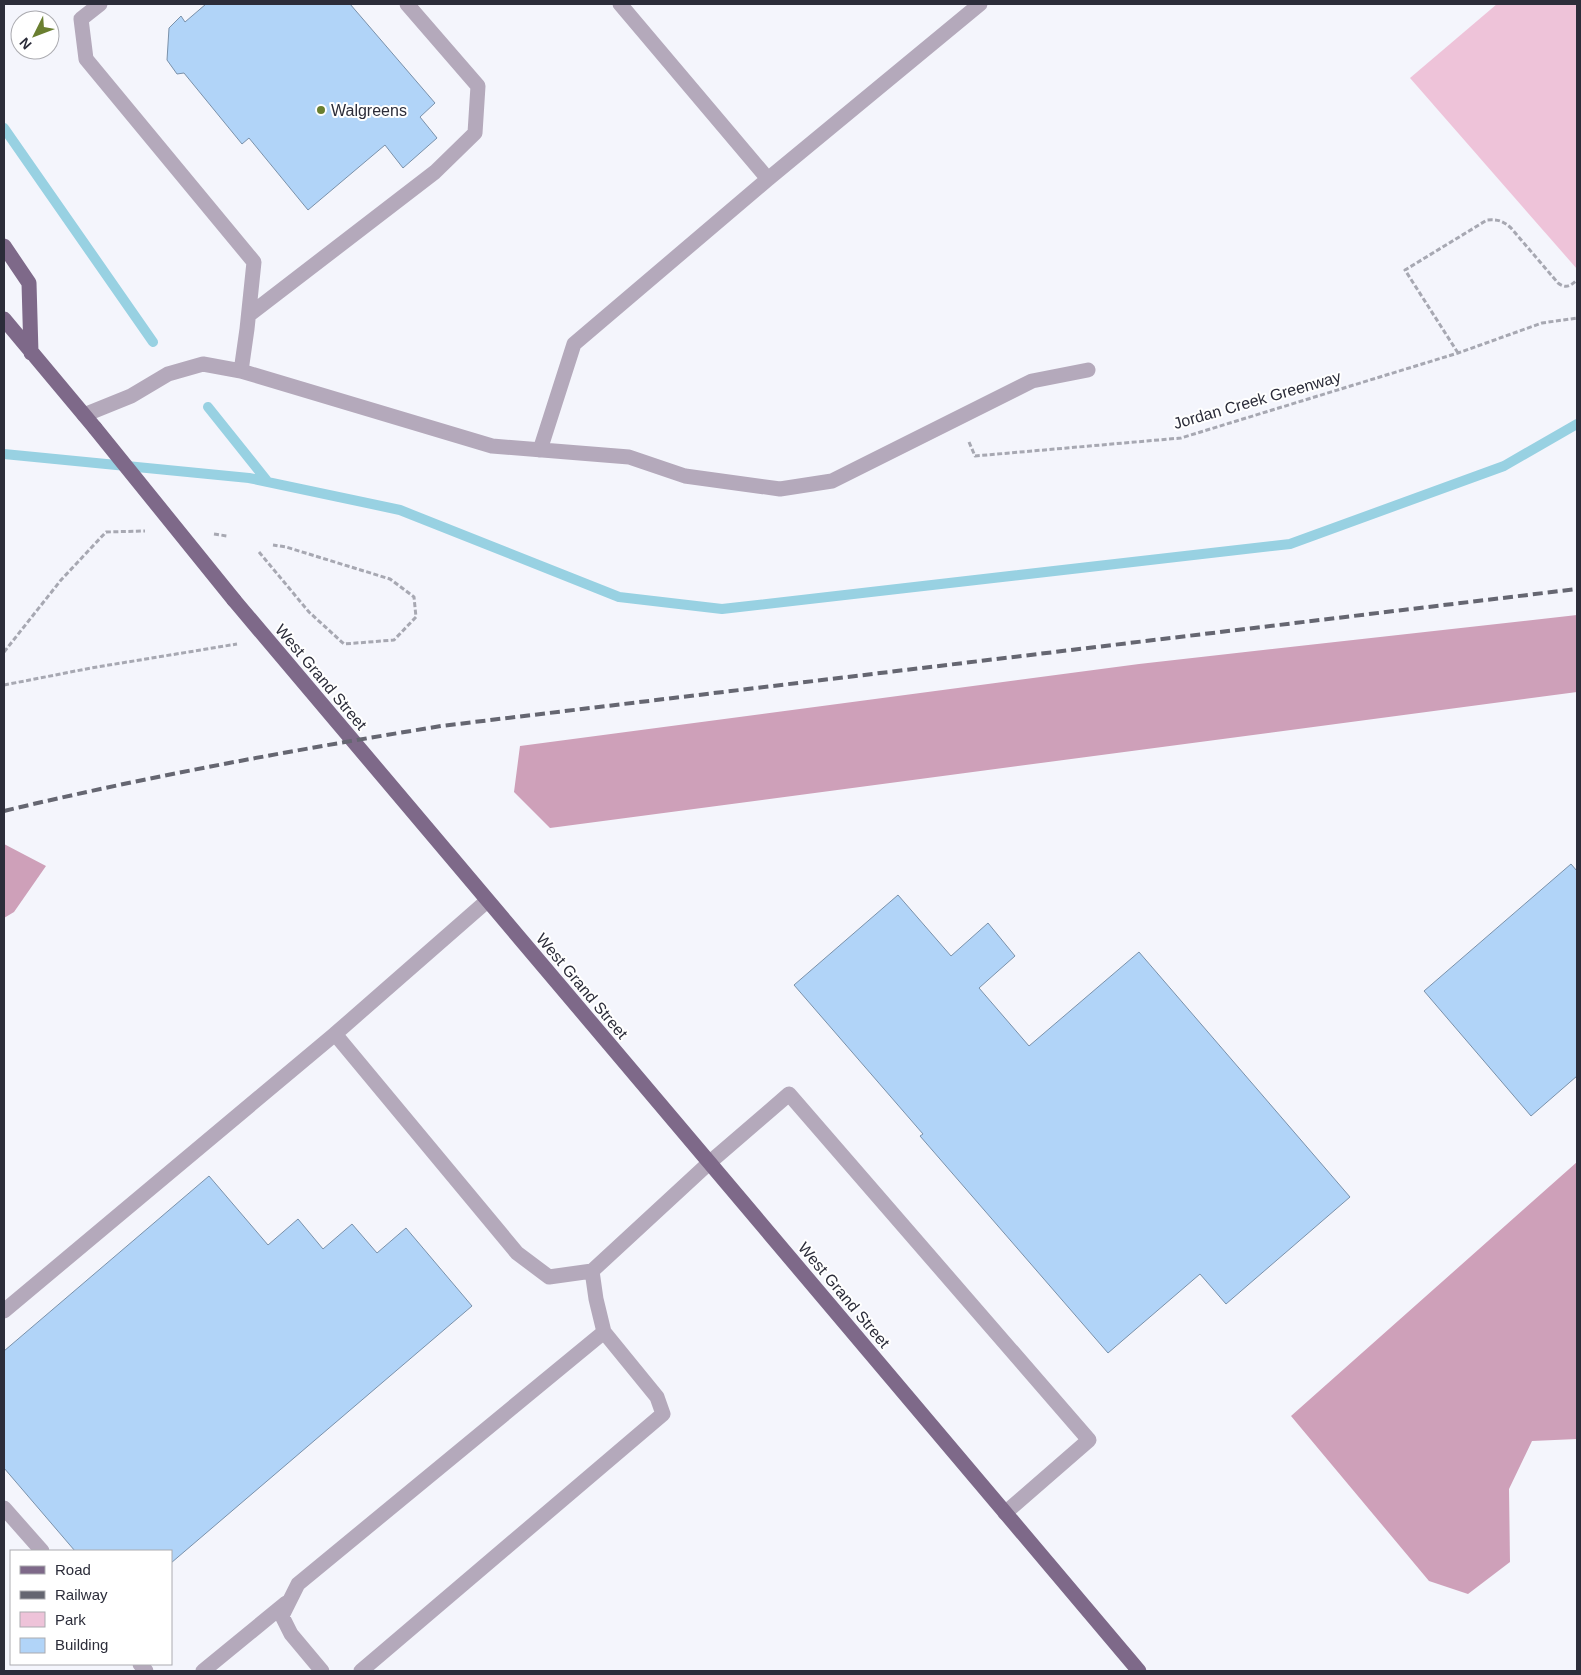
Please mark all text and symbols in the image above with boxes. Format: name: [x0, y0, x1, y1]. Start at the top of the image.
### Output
north arrow: [10, 10, 60, 60]
text: N: [16, 35, 35, 53]
place label: Walgreens: [331, 102, 407, 119]
marker: Walgreens: [315, 104, 327, 116]
street label: Jordan Creek Greenway: [1171, 368, 1343, 432]
street label: West Grand Street: [272, 621, 370, 734]
street label: West Grand Street: [533, 930, 631, 1043]
street label: West Grand Street: [795, 1239, 893, 1352]
legend: [10, 1550, 172, 1665]
text: Road: [55, 1561, 91, 1578]
text: Railway: [55, 1586, 108, 1603]
text: Park: [55, 1611, 86, 1628]
text: Building: [55, 1636, 108, 1653]

